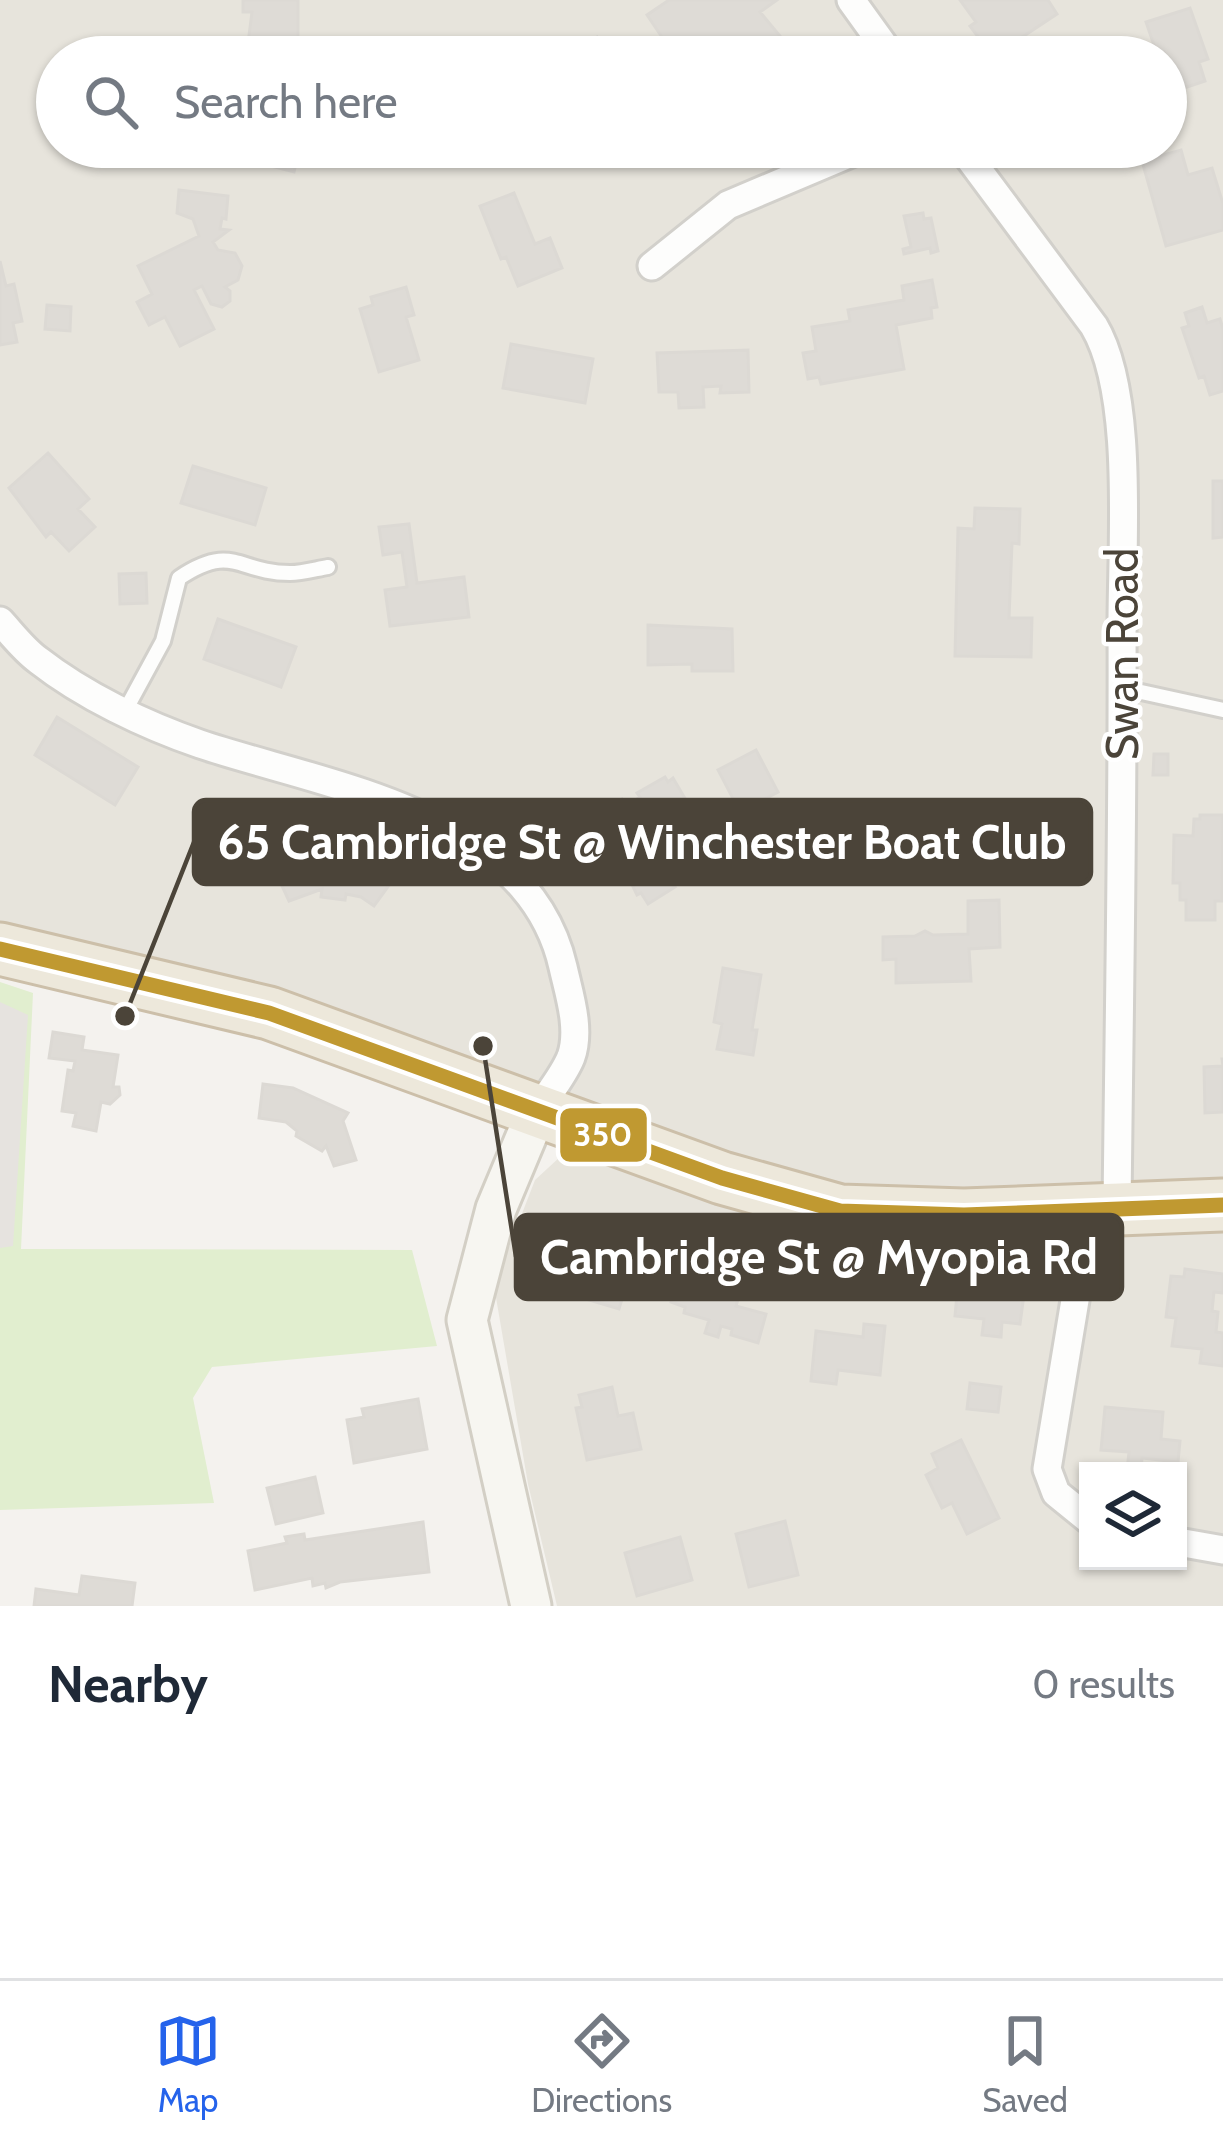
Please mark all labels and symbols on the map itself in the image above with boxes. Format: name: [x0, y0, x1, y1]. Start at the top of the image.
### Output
street label: Swan Road: [1095, 548, 1149, 760]
callout: 65 Cambridge St @ Winchester Boat Club: [194, 800, 1091, 884]
text: 65 Cambridge St @ Winchester Boat Club: [218, 813, 1066, 871]
line badge: 350: [558, 1106, 649, 1164]
text: 350: [574, 1114, 632, 1154]
callout: Cambridge St @ Myopia Rd: [516, 1215, 1122, 1299]
text: Cambridge St @ Myopia Rd: [540, 1228, 1098, 1286]

